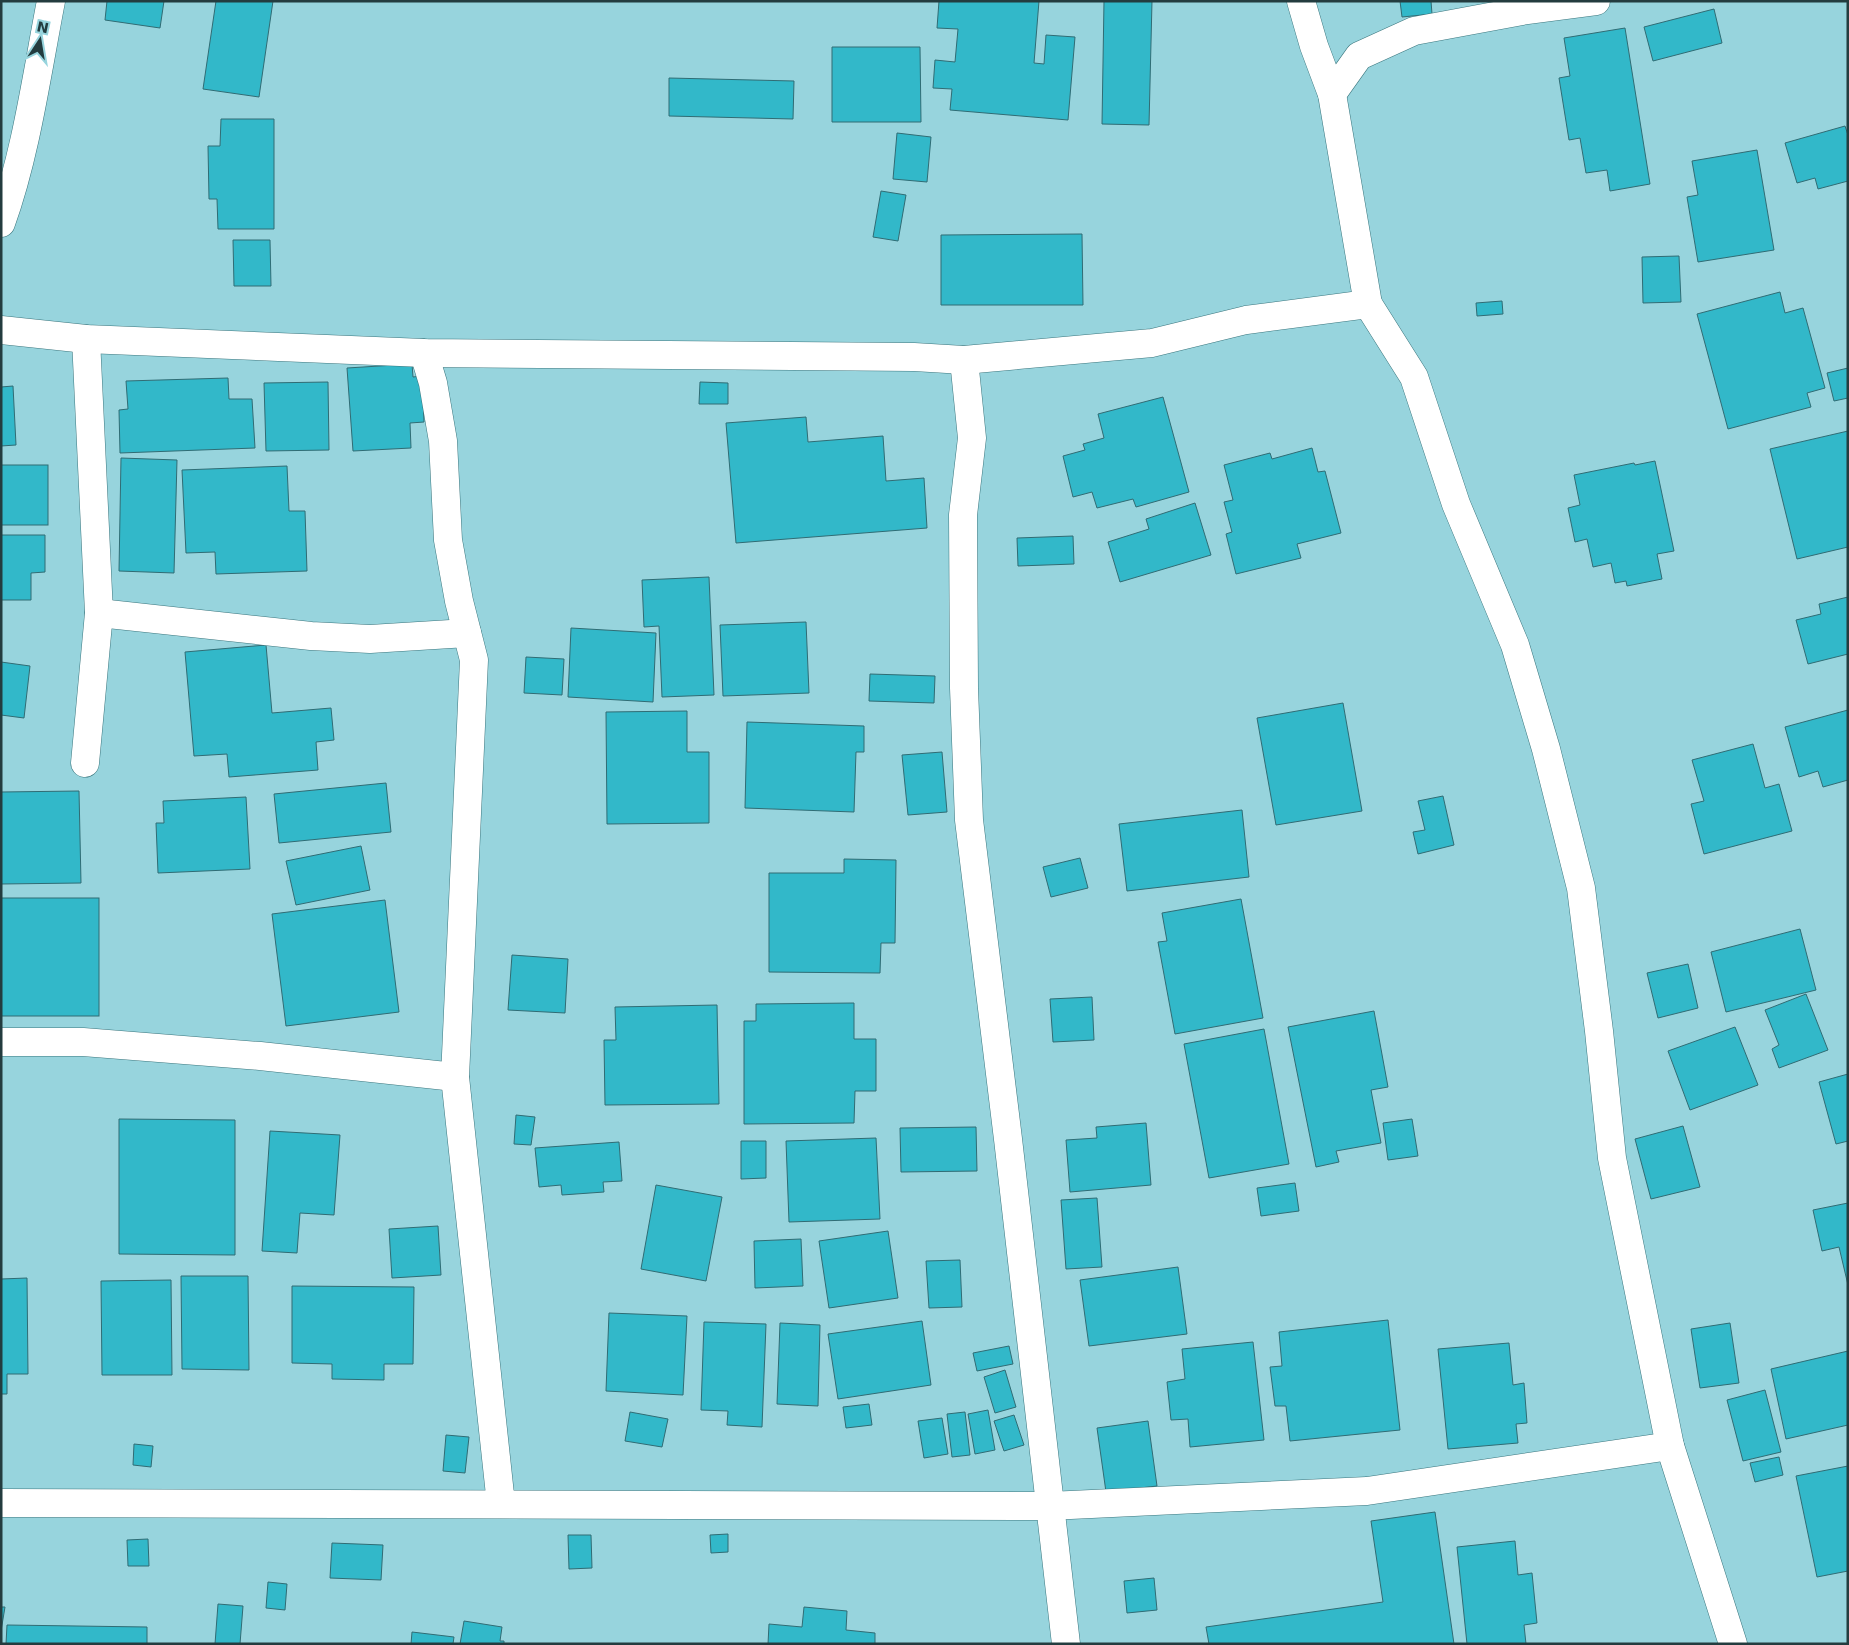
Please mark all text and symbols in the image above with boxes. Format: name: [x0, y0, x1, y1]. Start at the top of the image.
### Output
north arrow: [15, 15, 65, 65]
text: N: [35, 18, 50, 36]

